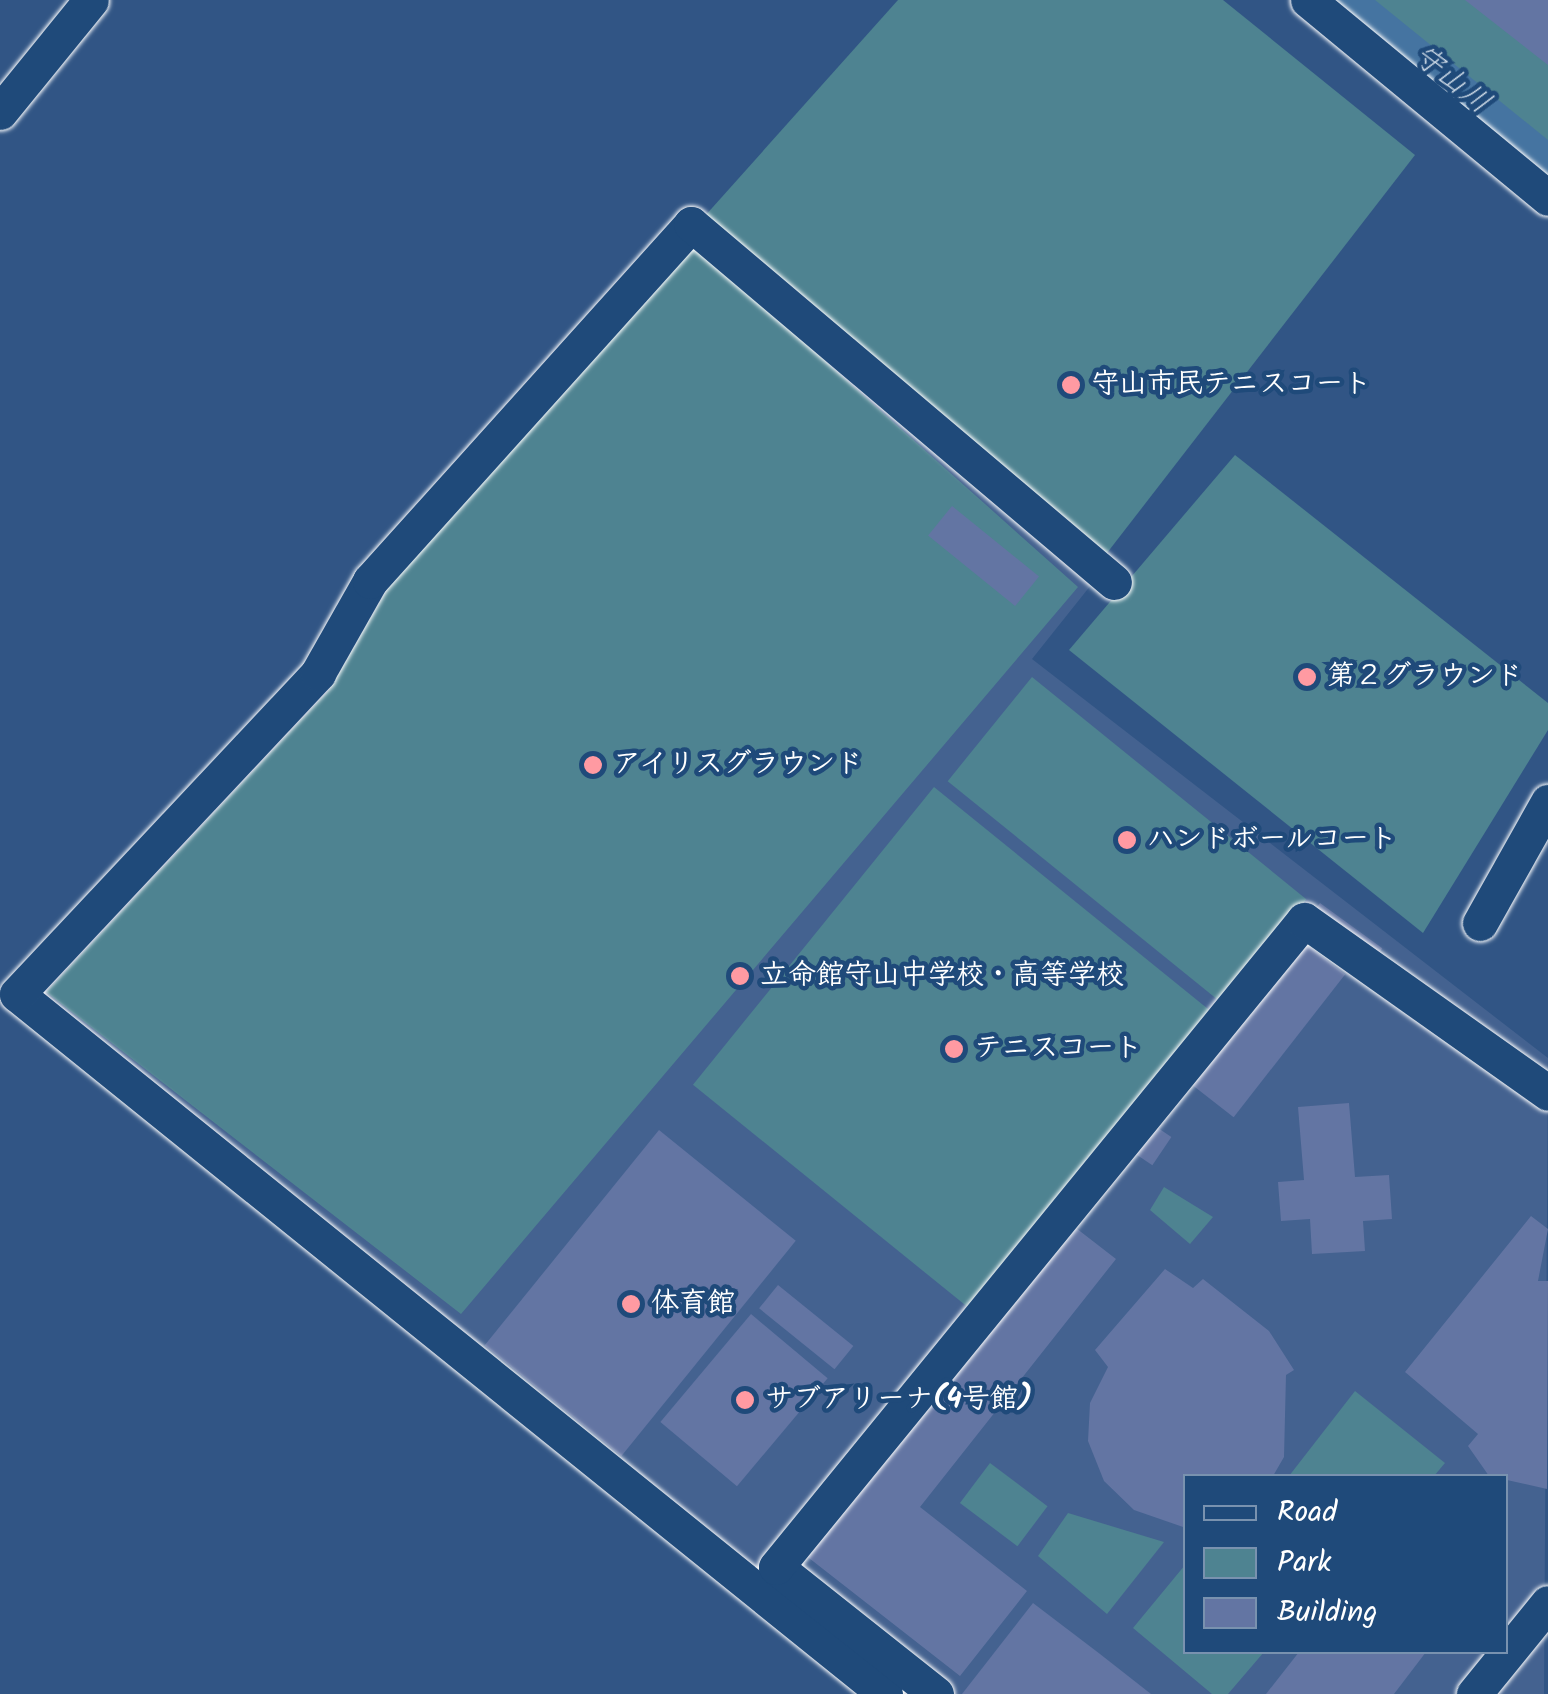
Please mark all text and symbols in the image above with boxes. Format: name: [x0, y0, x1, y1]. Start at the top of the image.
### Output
water label: 守山川: [1405, 38, 1497, 122]
place label: 守山市民テニスコート: [1091, 368, 1371, 402]
marker: 守山市民テニスコート: [1060, 374, 1082, 396]
place label: 第２グラウンド: [1327, 660, 1523, 694]
marker: 第２グラウンド: [1296, 666, 1318, 688]
place label: アイリスグラウンド: [613, 748, 865, 782]
marker: アイリスグラウンド: [582, 754, 604, 776]
place label: ハンドボールコート: [1147, 823, 1399, 857]
marker: ハンドボールコート: [1116, 829, 1138, 851]
place label: 立命館守山中学校・高等学校: [760, 959, 1124, 993]
marker: 立命館守山中学校・高等学校: [729, 965, 751, 987]
place label: テニスコート: [974, 1032, 1142, 1066]
marker: テニスコート: [943, 1038, 965, 1060]
place label: 体育館: [651, 1287, 735, 1321]
marker: 体育館: [620, 1293, 642, 1315]
place label: サブアリーナ(4号館): [765, 1383, 1032, 1417]
marker: サブアリーナ(4号館): [734, 1389, 756, 1411]
legend: [1183, 1474, 1508, 1654]
text: Road: [1277, 1489, 1337, 1537]
text: Park: [1277, 1539, 1331, 1587]
text: Building: [1277, 1589, 1377, 1637]

